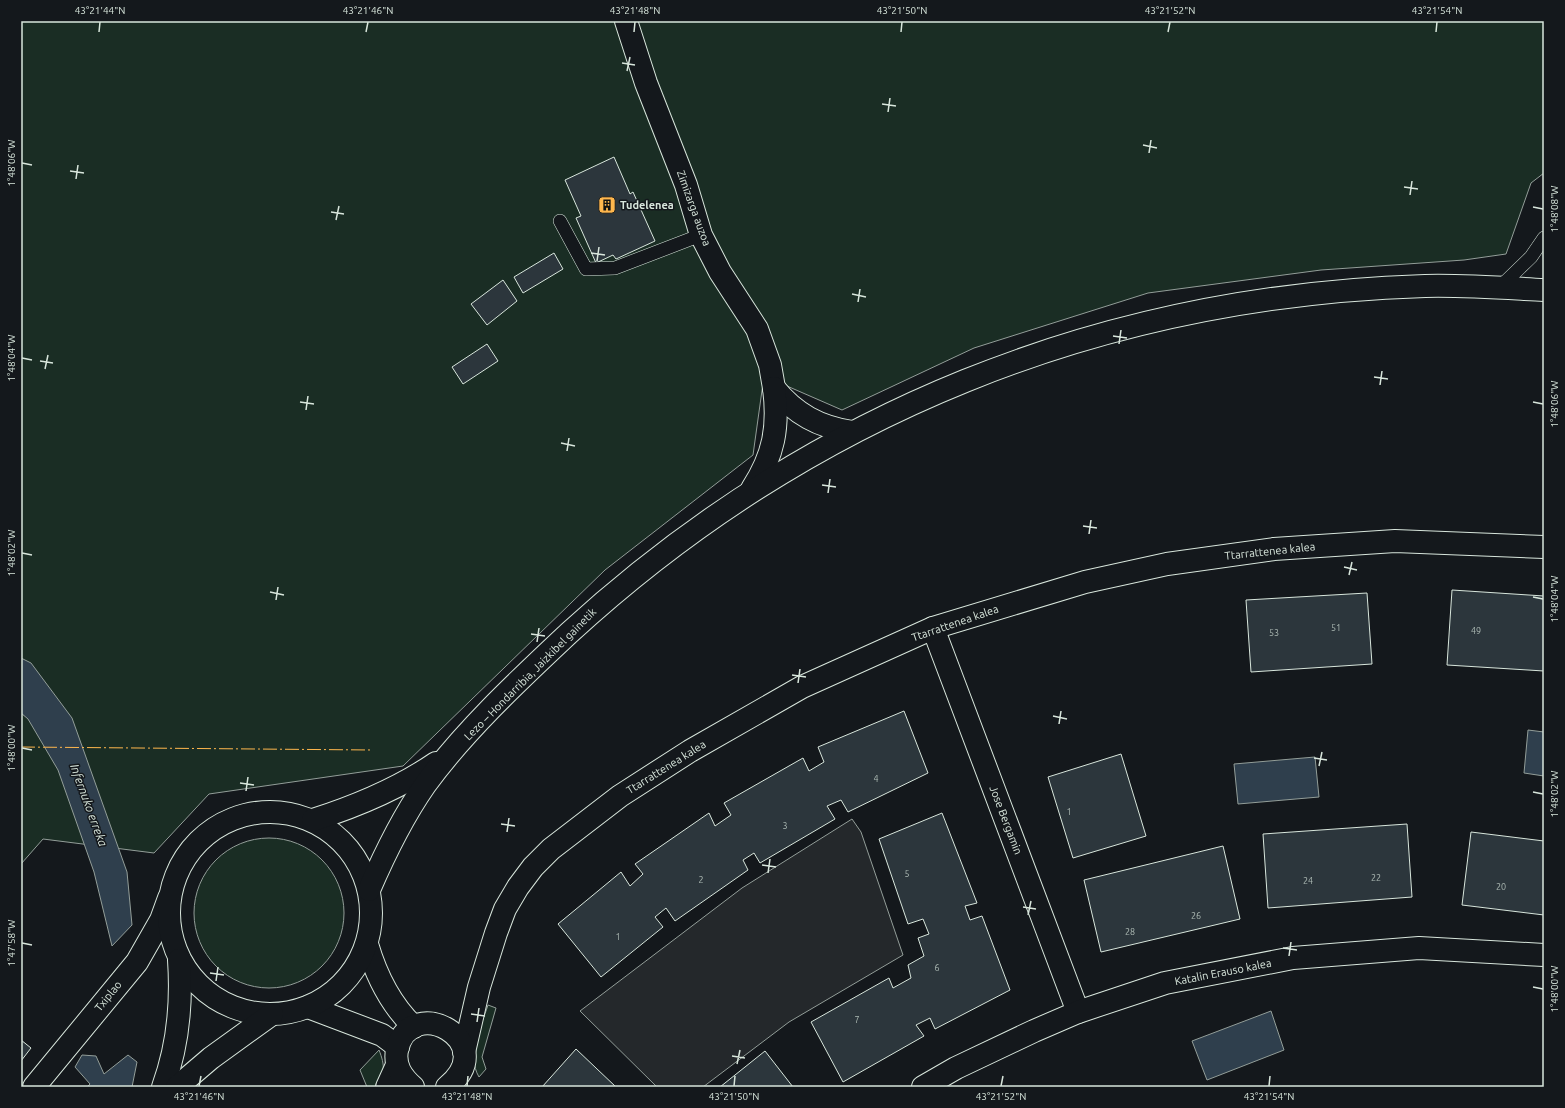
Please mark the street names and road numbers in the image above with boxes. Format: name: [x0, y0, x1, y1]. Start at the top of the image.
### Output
street label: Zimizarga auzoa: [675, 169, 713, 247]
street label: Ttarrattenea kalea: [1224, 540, 1316, 562]
street label: Ttarrattenea kalea: [910, 602, 1000, 644]
street label: Lezo – Hondarribia, Jaizkibel gainetik: [462, 605, 599, 742]
street label: Ttarrattenea kalea: [624, 738, 708, 796]
street label: Jose Bergamin: [987, 784, 1025, 856]
street label: Katalin Erauso kalea: [1174, 957, 1272, 987]
street label: Txiplao: [92, 978, 124, 1014]

